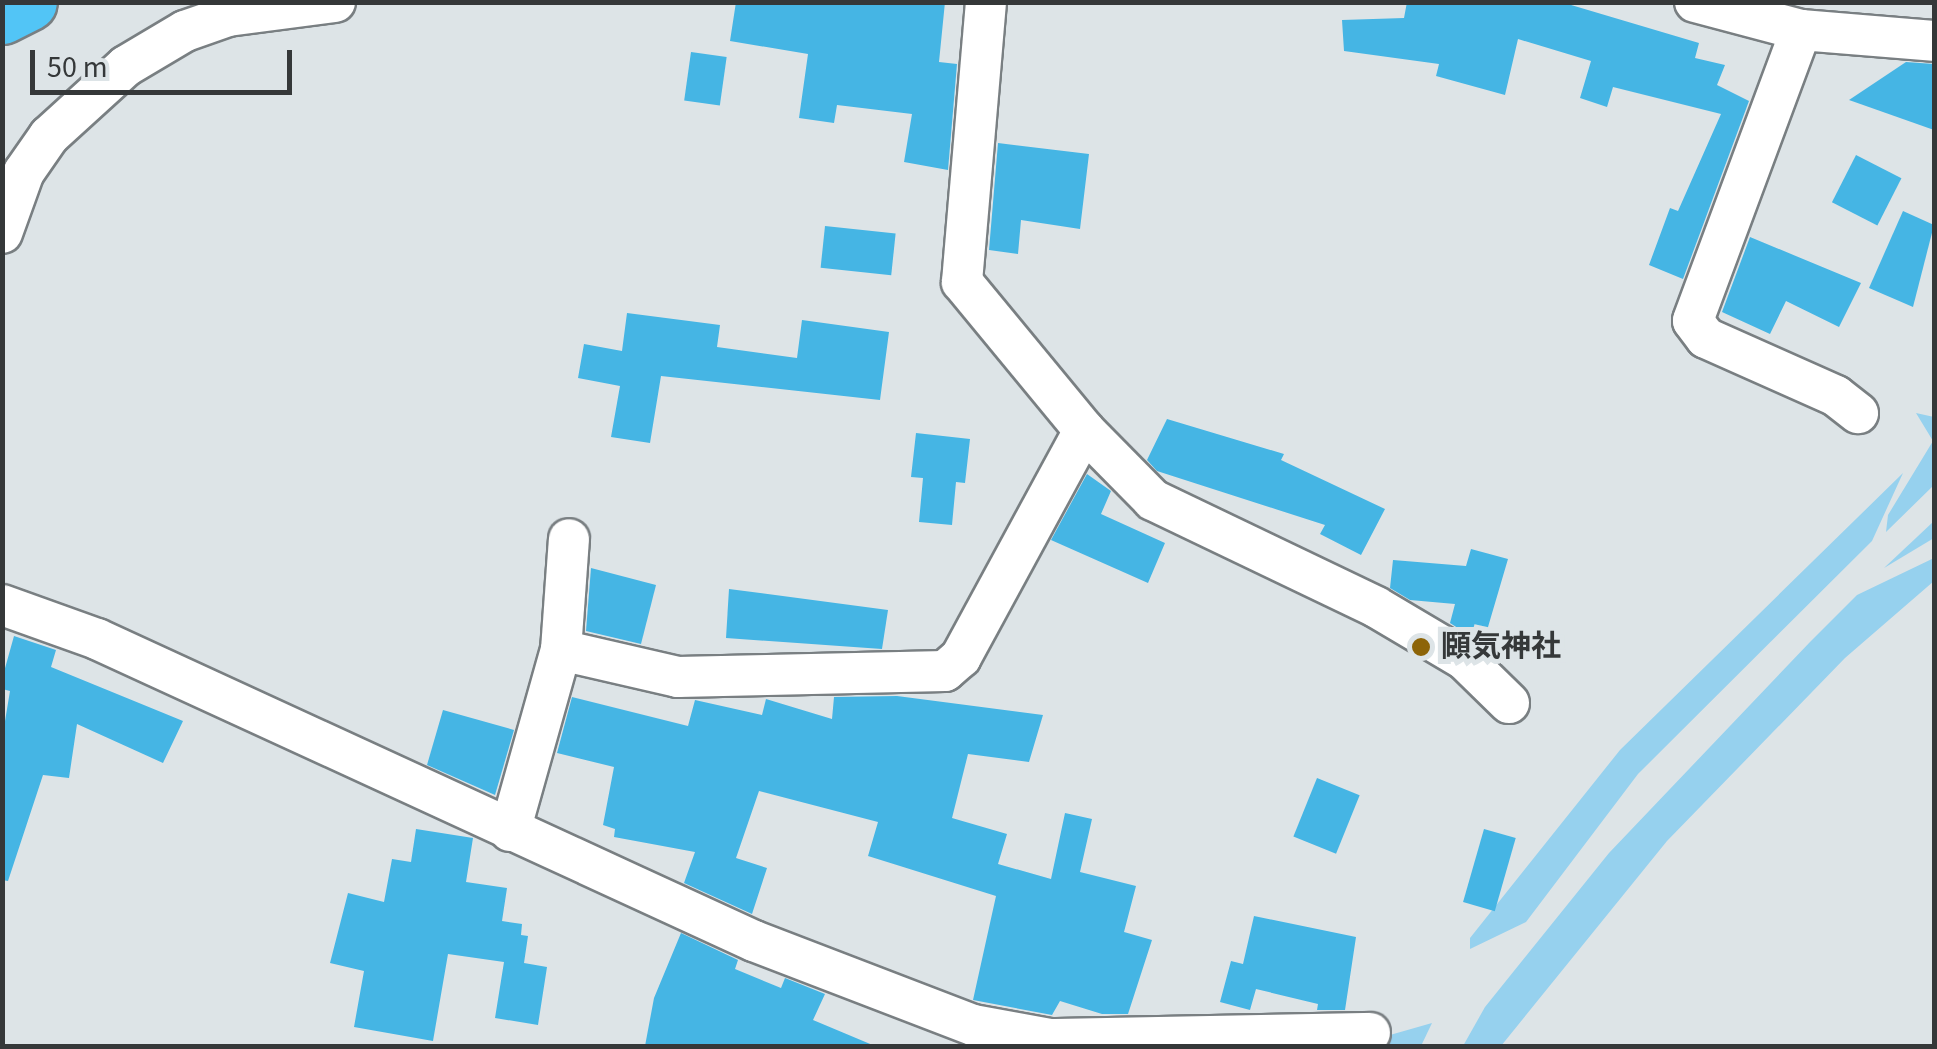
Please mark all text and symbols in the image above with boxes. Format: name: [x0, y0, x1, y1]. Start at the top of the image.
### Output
scale bar: [35, 30, 298, 92]
text: 50 m: [47, 46, 108, 89]
place label: 頥気神社: [1441, 629, 1561, 665]
marker: 頥気神社: [1410, 636, 1432, 658]

